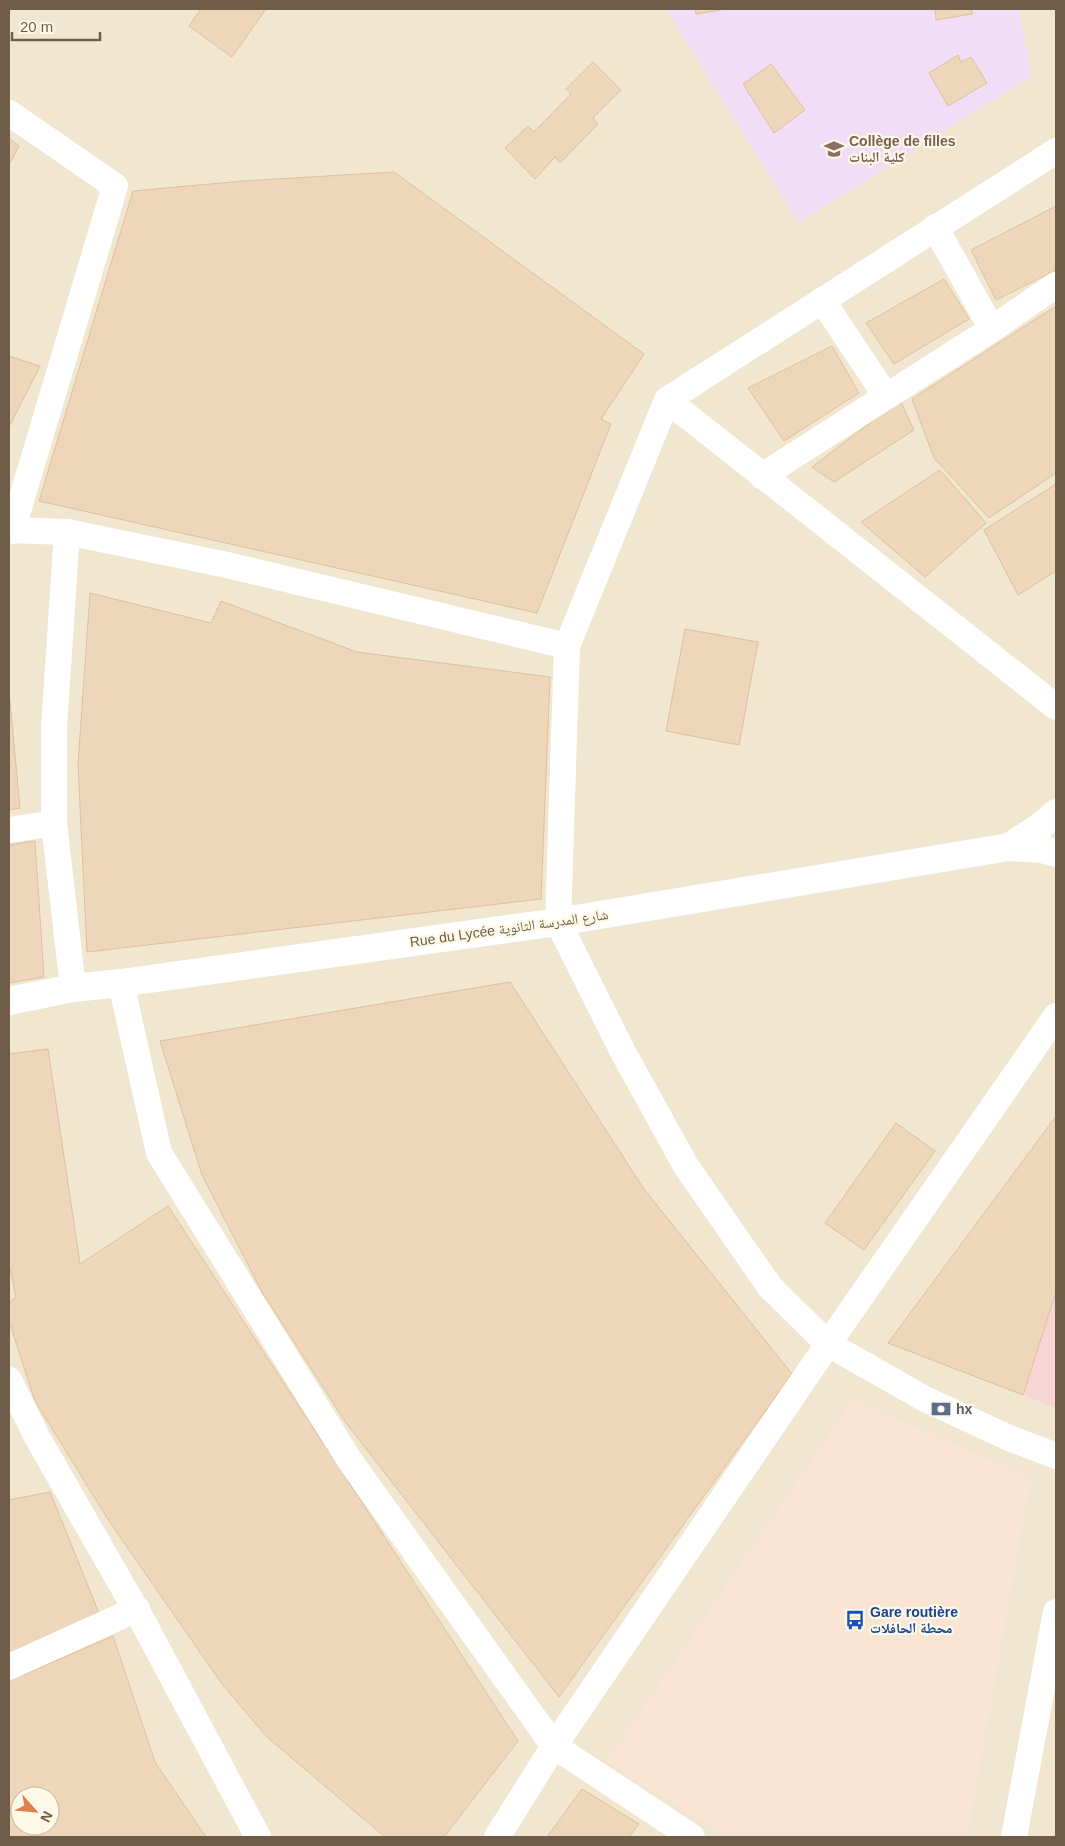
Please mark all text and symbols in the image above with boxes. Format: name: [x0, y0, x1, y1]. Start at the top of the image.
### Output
scale bar: [12, 10, 100, 42]
text: 20 m: [20, 18, 53, 35]
place label: Collège de filles كلية البنات: [849, 133, 956, 166]
school or university icon: Collège de filles كلية البنات: [823, 138, 845, 160]
street label: Rue du Lycée شارع المدرسة الثانوية: [409, 906, 610, 952]
bank icon: hx: [930, 1398, 952, 1420]
place label: hx: [956, 1401, 973, 1417]
place label: Gare routière محطة الحافلات: [870, 1604, 958, 1636]
bus stop icon: Gare routière محطة الحافلات: [844, 1609, 866, 1631]
north arrow: [10, 1786, 60, 1836]
text: N: [37, 1809, 56, 1825]

